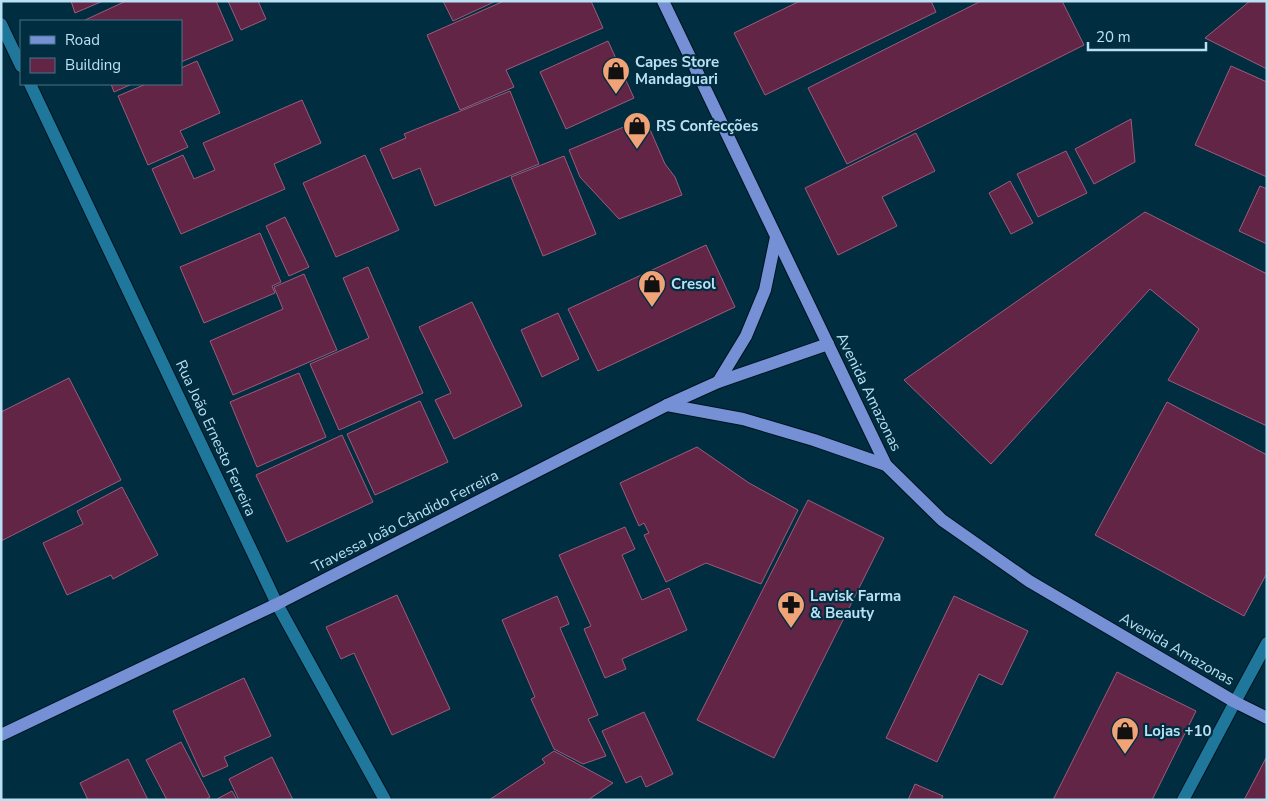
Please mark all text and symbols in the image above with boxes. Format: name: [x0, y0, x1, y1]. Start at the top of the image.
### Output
legend: [20, 20, 182, 85]
scale bar: [1088, 20, 1206, 52]
text: 20 m: [1096, 27, 1131, 47]
text: Road: [65, 30, 100, 50]
place label: Capes Store Mandaguari: [635, 52, 719, 89]
text: Building: [65, 55, 121, 75]
shop icon: Capes Store Mandaguari: [601, 56, 631, 95]
shop icon: RS Confecções: [622, 111, 652, 150]
place label: RS Confecções: [656, 116, 758, 136]
shop icon: Cresol: [637, 269, 667, 308]
place label: Cresol: [671, 274, 716, 294]
street label: Avenida Amazonas: [832, 330, 906, 454]
street label: Rua João Ernesto Ferreira: [171, 357, 261, 519]
street label: Travessa João Cândido Ferreira: [308, 465, 502, 577]
place label: Lavisk Farma & Beauty: [810, 586, 901, 623]
pharmacy icon: Lavisk Farma & Beauty: [776, 590, 806, 629]
street label: Avenida Amazonas: [1116, 608, 1238, 690]
shop icon: Lojas +10: [1110, 716, 1140, 755]
place label: Lojas +10: [1144, 721, 1211, 741]

